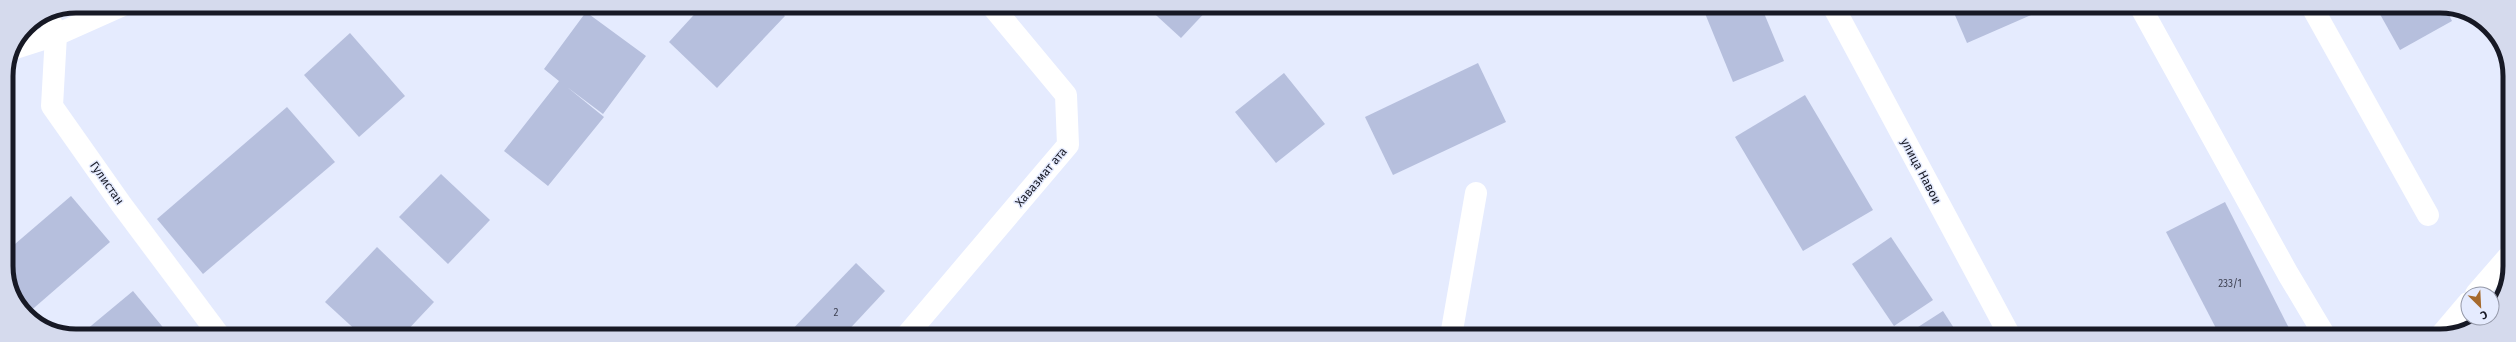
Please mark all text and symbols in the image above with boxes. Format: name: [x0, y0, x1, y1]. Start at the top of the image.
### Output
street label: улица Навои: [1898, 136, 1944, 206]
street label: Хавазмат ата: [1012, 145, 1070, 209]
street label: Гулистан: [87, 159, 127, 207]
house number: 233/1: [2218, 278, 2242, 290]
north arrow: [2460, 286, 2500, 326]
house number: 2: [834, 307, 839, 319]
text: С: [2478, 307, 2489, 322]

